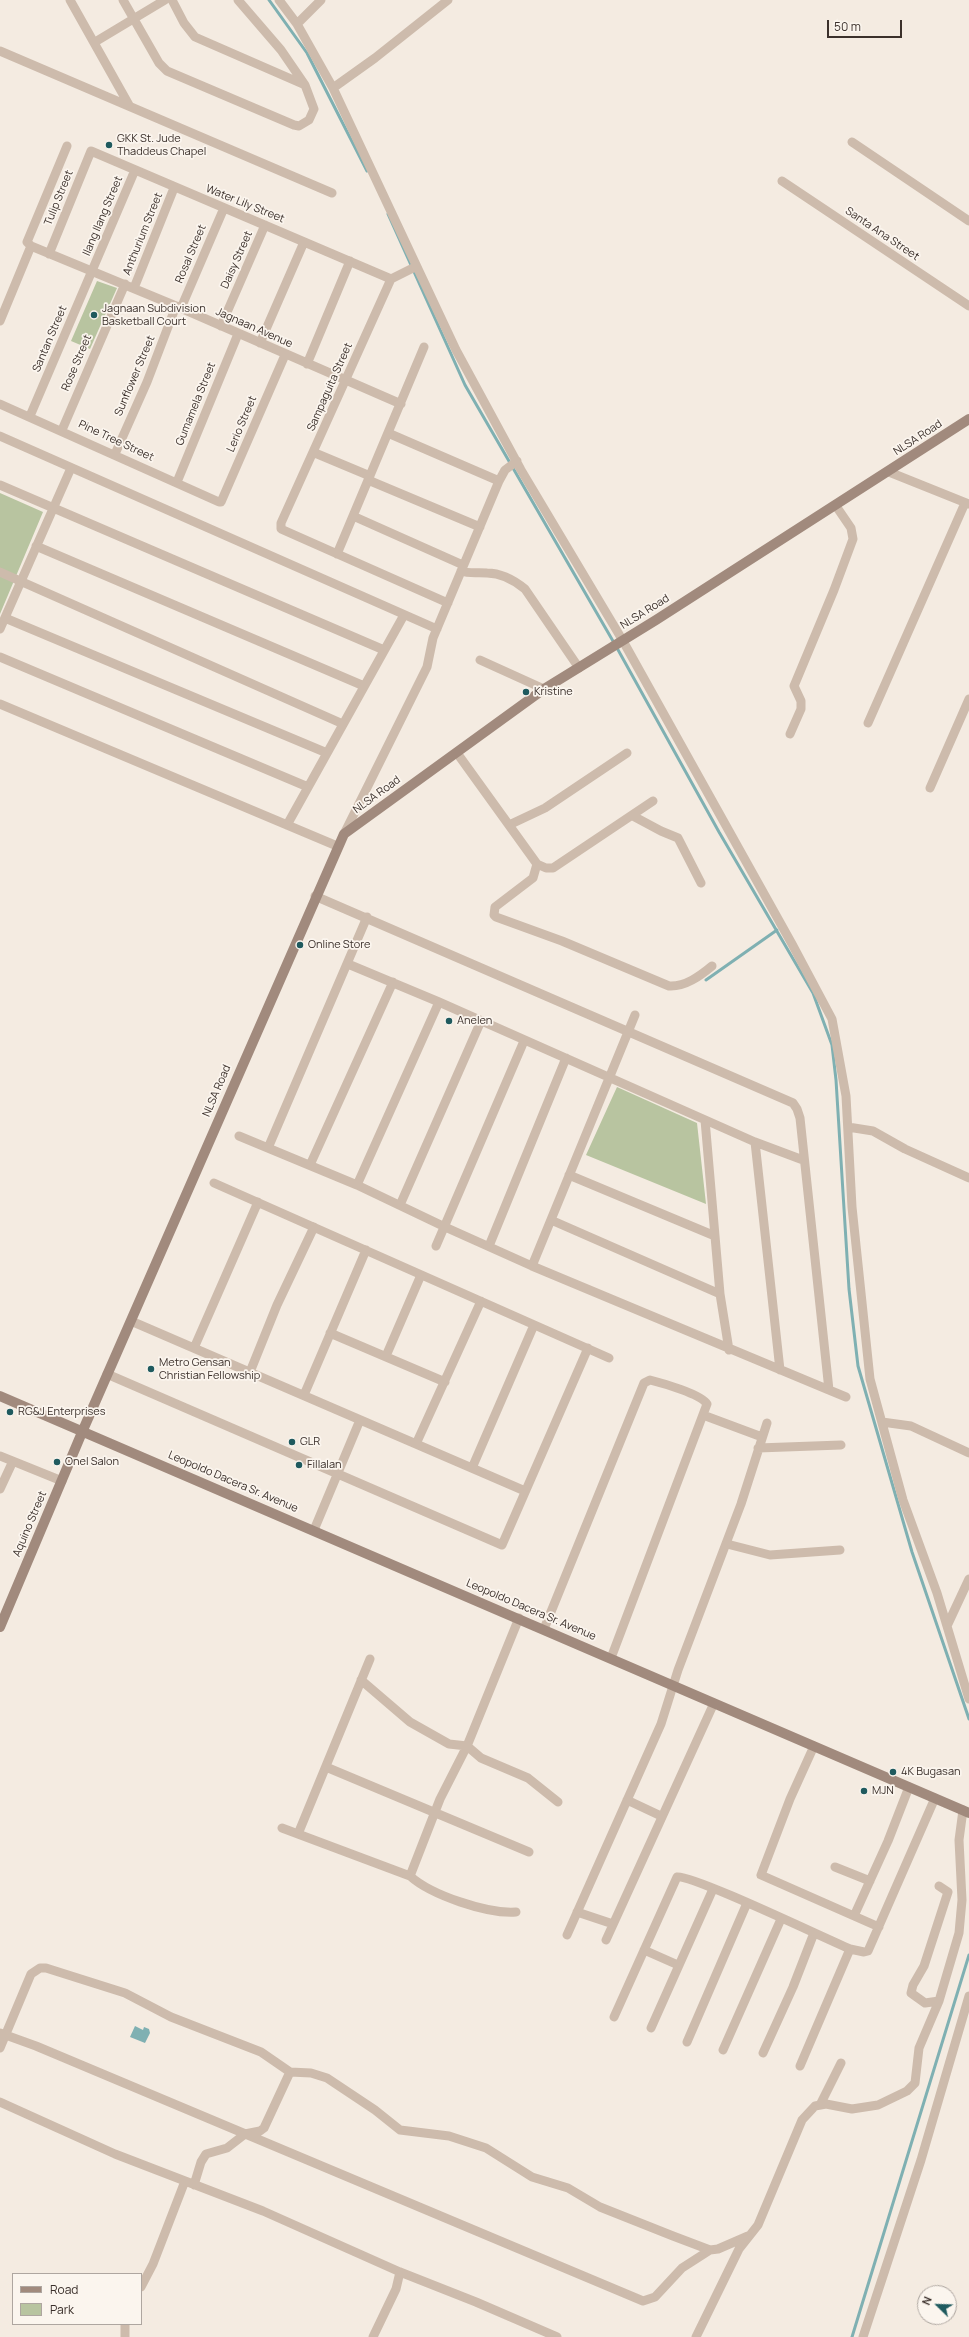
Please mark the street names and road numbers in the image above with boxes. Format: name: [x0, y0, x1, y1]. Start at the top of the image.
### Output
street label: Tulip Street: [42, 168, 76, 228]
street label: Ilang Ilang Street: [80, 174, 126, 258]
street label: Water Lily Street: [204, 182, 286, 226]
street label: Anthurium Street: [120, 191, 166, 277]
street label: Santa Ana Street: [843, 204, 921, 264]
street label: Rosal Street: [173, 223, 209, 285]
street label: Daisy Street: [218, 229, 256, 291]
street label: Santan Street: [30, 304, 70, 374]
street label: Jagnaan Avenue: [213, 305, 295, 351]
street label: Rose Street: [59, 333, 95, 393]
street label: Sunflower Street: [112, 334, 158, 418]
street label: Sampaguita Street: [305, 341, 355, 433]
street label: Gumamela Street: [173, 360, 219, 448]
street label: Lerio Street: [224, 394, 260, 454]
street label: NLSA Road: [891, 417, 945, 459]
street label: Pine Tree Street: [76, 418, 156, 464]
street label: NLSA Road: [618, 592, 672, 632]
street label: NLSA Road: [351, 773, 403, 817]
street label: NLSA Road: [200, 1063, 234, 1119]
street label: Leopoldo Dacera Sr. Avenue: [166, 1449, 300, 1515]
street label: Aquino Street: [10, 1489, 50, 1559]
street label: Leopoldo Dacera Sr. Avenue: [464, 1577, 598, 1643]

